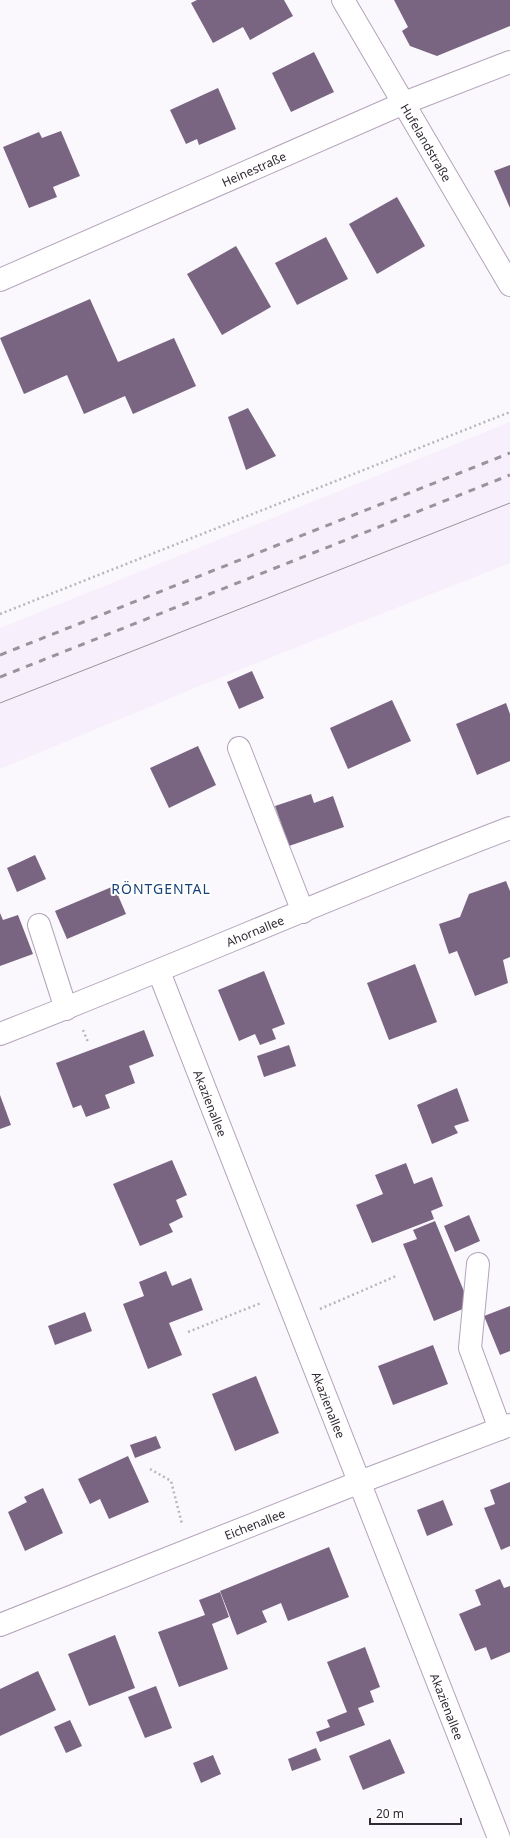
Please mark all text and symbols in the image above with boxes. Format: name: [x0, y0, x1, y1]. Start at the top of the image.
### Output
street label: Hufelandstraße: [397, 100, 456, 185]
street label: Heinestraße: [219, 147, 289, 190]
district label: RÖNTGENTAL: [111, 879, 211, 898]
street label: Ahornallee: [223, 911, 287, 950]
street label: Akazienallee: [190, 1067, 231, 1139]
street label: Akazienallee: [308, 1369, 350, 1441]
street label: Eichenallee: [222, 1504, 288, 1544]
street label: Akazienallee: [427, 1671, 468, 1742]
scale bar: [370, 1800, 461, 1826]
text: 20 m: [376, 1805, 404, 1822]

